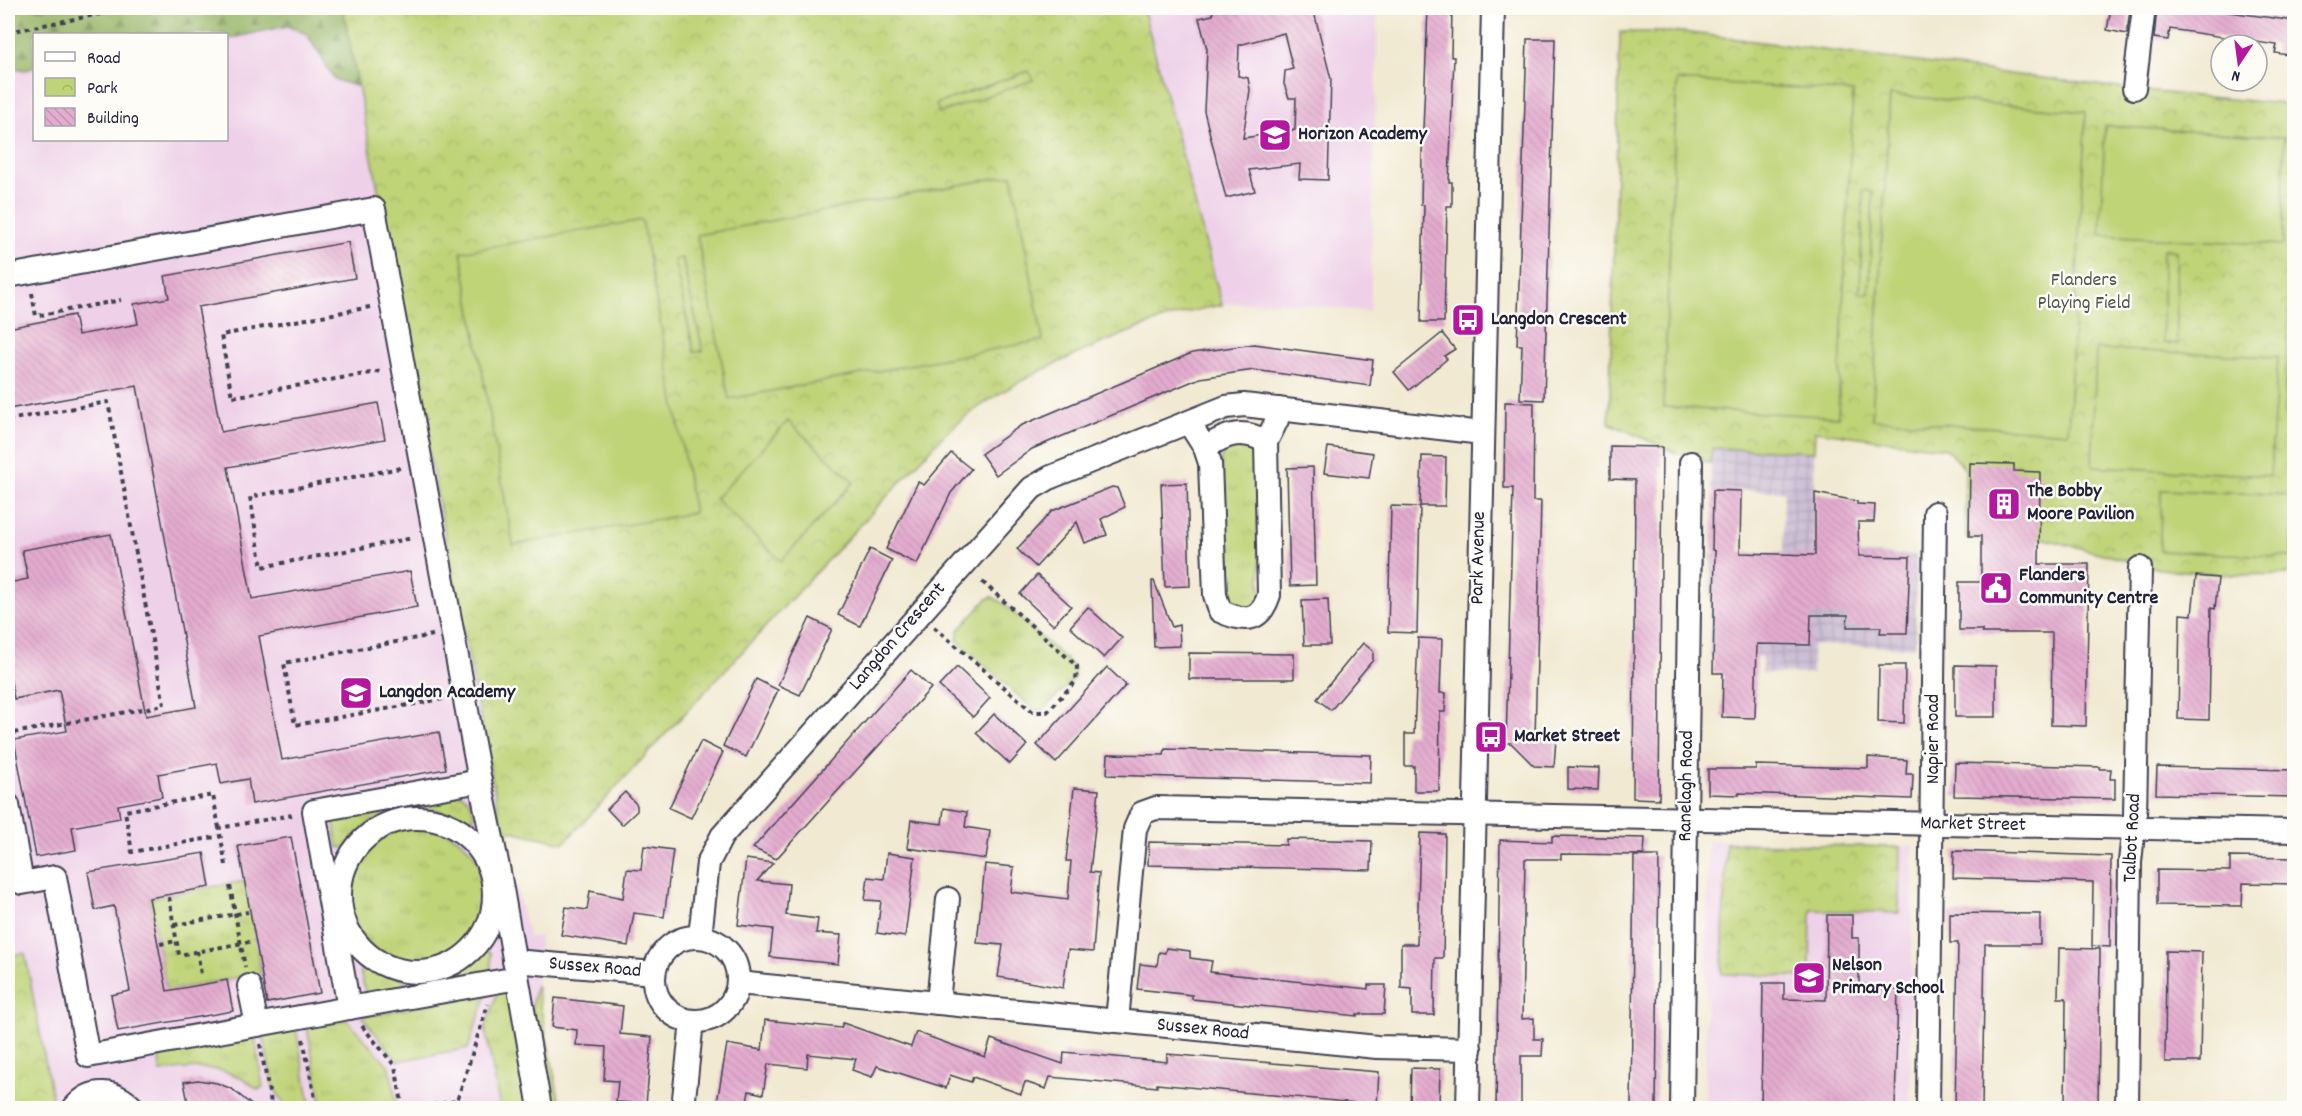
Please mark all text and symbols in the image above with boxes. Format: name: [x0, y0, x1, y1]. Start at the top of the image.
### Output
legend: [33, 33, 228, 141]
north arrow: [2209, 33, 2269, 93]
text: Road: [87, 47, 121, 72]
text: N: [2230, 63, 2243, 87]
text: Park: [87, 77, 118, 102]
text: Building: [87, 107, 139, 132]
school or university icon: Horizon Academy: [1257, 117, 1293, 153]
place label: Horizon Academy: [1298, 121, 1428, 149]
park label: Flanders Playing Field: [2037, 267, 2131, 318]
bus stop icon: Langdon Crescent: [1450, 302, 1486, 338]
place label: Langdon Crescent: [1491, 306, 1627, 334]
place label: The Bobby Moore Pavilion: [2027, 478, 2134, 529]
building icon: The Bobby Moore Pavilion: [1986, 486, 2022, 522]
street label: Park Avenue: [1464, 511, 1494, 605]
place label: Flanders Community Centre: [2019, 562, 2159, 613]
public building icon: Flanders Community Centre: [1978, 570, 2014, 606]
street label: Langdon Crescent: [843, 577, 953, 697]
school or university icon: Langdon Academy: [338, 675, 374, 711]
place label: Langdon Academy: [379, 679, 516, 707]
street label: Napier Road: [1920, 694, 1948, 784]
bus stop icon: Market Street: [1473, 719, 1509, 755]
place label: Market Street: [1514, 723, 1621, 751]
street label: Ranelagh Road: [1672, 730, 1702, 842]
street label: Talbot Road: [2117, 793, 2149, 883]
street label: Market Street: [1920, 810, 2026, 840]
street label: Sussex Road: [548, 950, 642, 986]
place label: Nelson Primary School: [1832, 952, 1944, 1003]
school or university icon: Nelson Primary School: [1791, 960, 1827, 996]
street label: Sussex Road: [1156, 1011, 1250, 1049]

